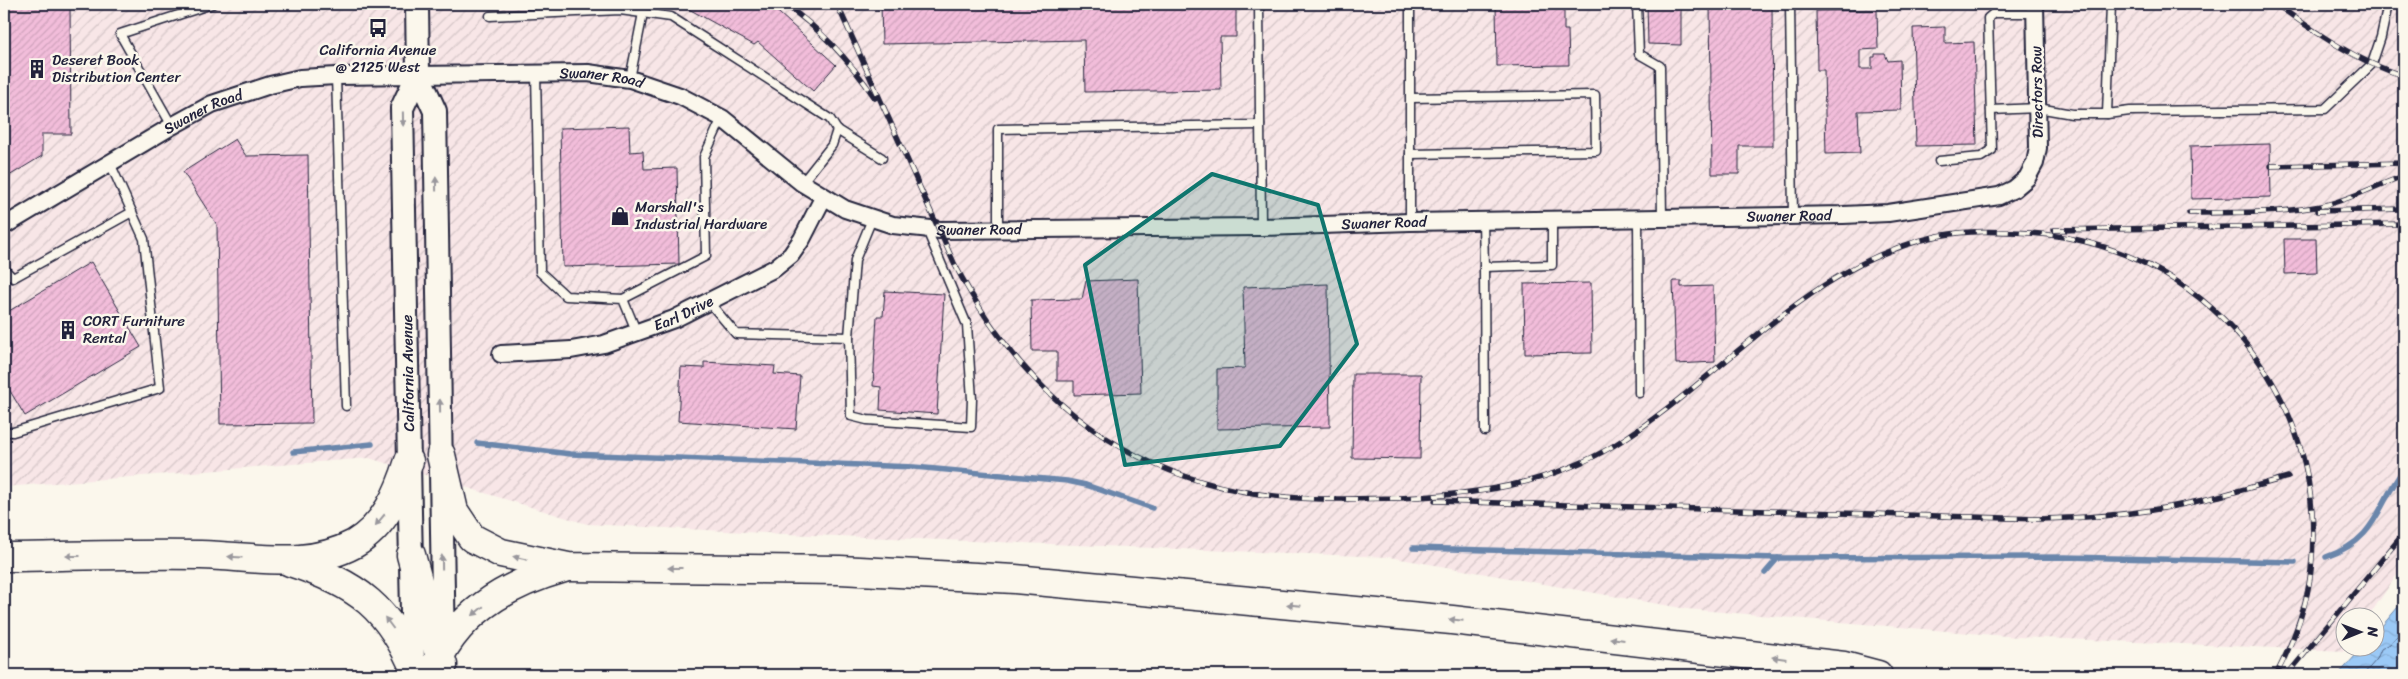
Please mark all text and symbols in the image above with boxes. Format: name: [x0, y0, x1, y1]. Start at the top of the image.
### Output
bus stop icon: California Avenue @ 2125 West: [367, 17, 389, 39]
place label: California Avenue @ 2125 West: [320, 37, 437, 80]
street label: Directors Row: [2023, 45, 2051, 138]
place label: Deseret Book Distribution Center: [52, 47, 181, 90]
building icon: Deseret Book Distribution Center: [26, 58, 48, 80]
street label: Swaner Road: [559, 60, 649, 96]
street label: Swaner Road: [158, 82, 247, 141]
one-way arrow: [399, 111, 407, 127]
one-way arrow: [431, 176, 439, 192]
place label: Marshall's Industrial Hardware: [634, 194, 767, 237]
street label: Swaner Road: [1746, 202, 1833, 230]
shop icon: Marshall's Industrial Hardware: [609, 205, 631, 227]
street label: Swaner Road: [1341, 209, 1428, 237]
street label: Swaner Road: [936, 216, 1023, 243]
street label: Earl Drive: [650, 288, 718, 338]
place label: CORT Furniture Rental: [83, 308, 185, 351]
street label: California Avenue: [394, 314, 422, 432]
building icon: CORT Furniture Rental: [57, 319, 79, 341]
one-way arrow: [436, 398, 444, 414]
one-way arrow: [375, 513, 386, 526]
one-way arrow: [64, 552, 80, 560]
one-way arrow: [227, 553, 243, 561]
one-way arrow: [438, 554, 446, 570]
one-way arrow: [512, 554, 527, 562]
one-way arrow: [666, 564, 682, 572]
one-way arrow: [1286, 601, 1302, 609]
one-way arrow: [471, 605, 484, 616]
north arrow: [2336, 606, 2386, 656]
one-way arrow: [384, 616, 394, 630]
one-way arrow: [1448, 616, 1464, 624]
text: N: [2360, 626, 2385, 637]
one-way arrow: [1609, 635, 1625, 643]
one-way arrow: [1770, 654, 1786, 662]

